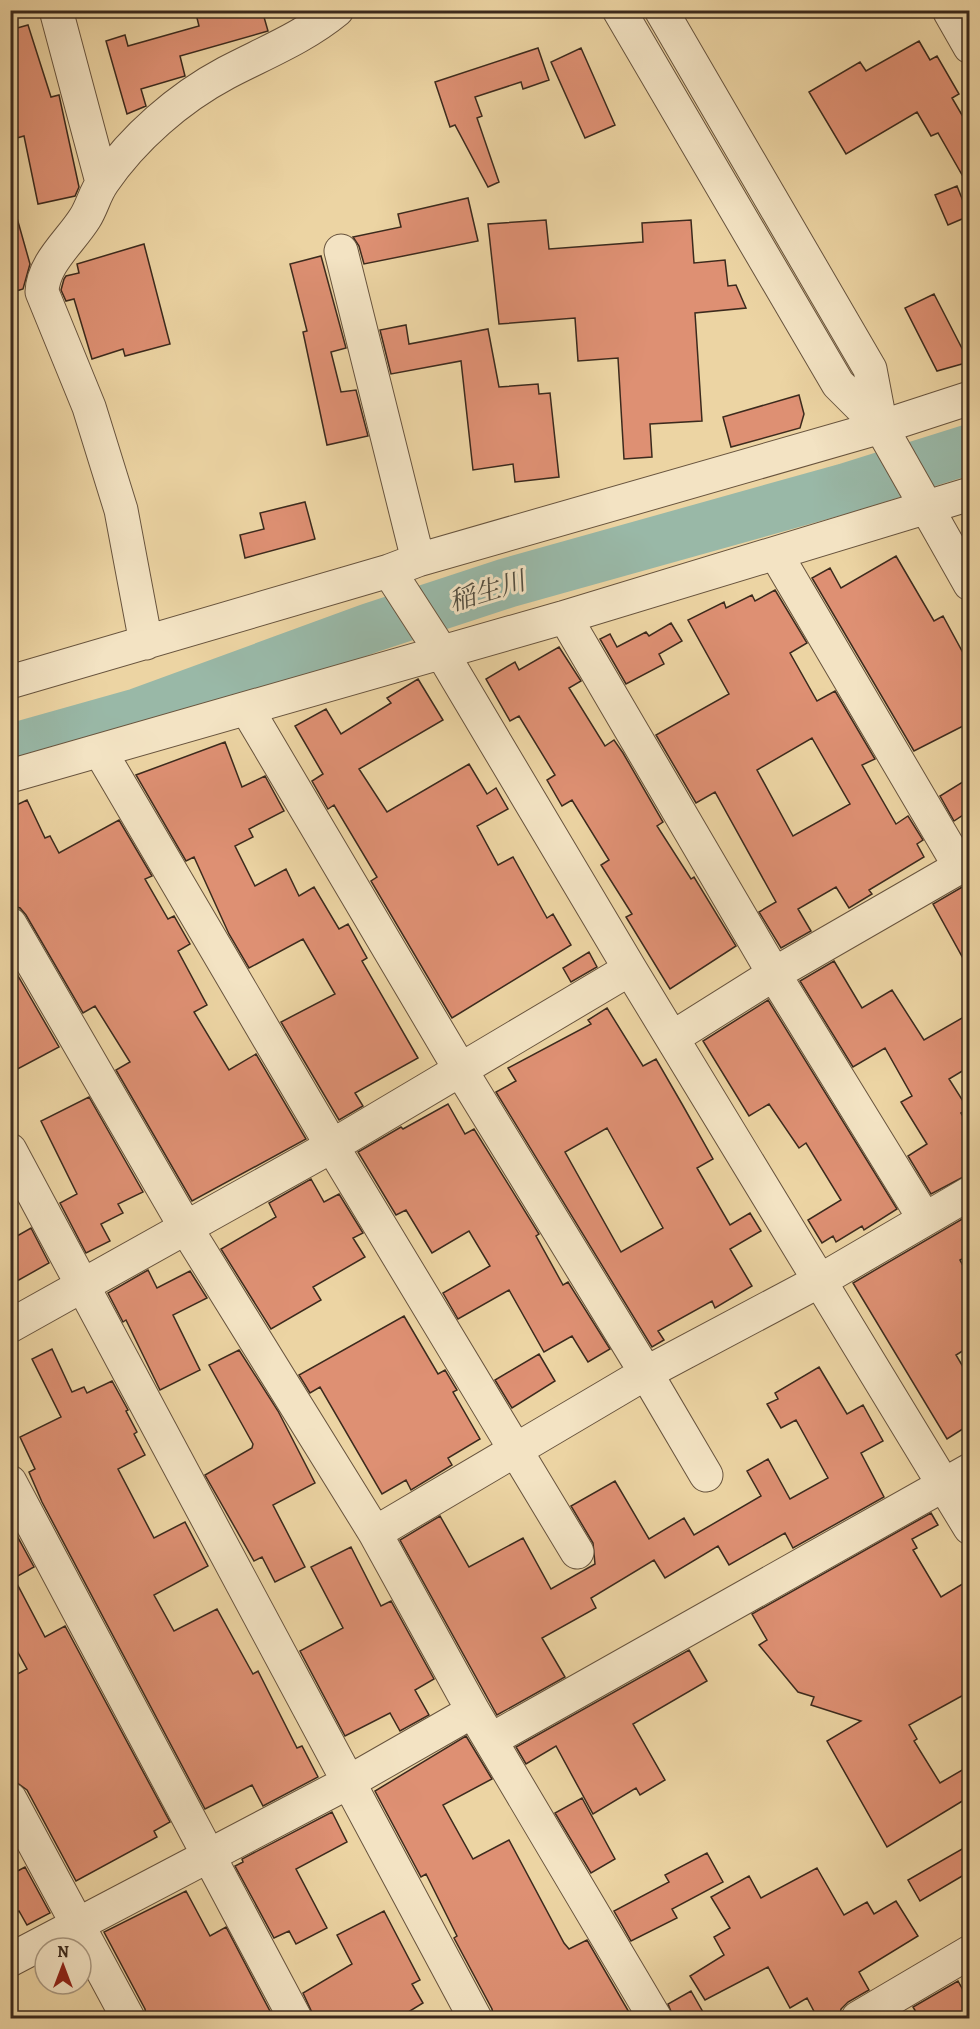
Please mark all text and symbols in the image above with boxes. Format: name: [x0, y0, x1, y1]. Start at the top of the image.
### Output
water label: 稲生川: [445, 562, 532, 620]
north arrow: [33, 1936, 93, 1996]
text: N: [57, 1941, 69, 1963]

